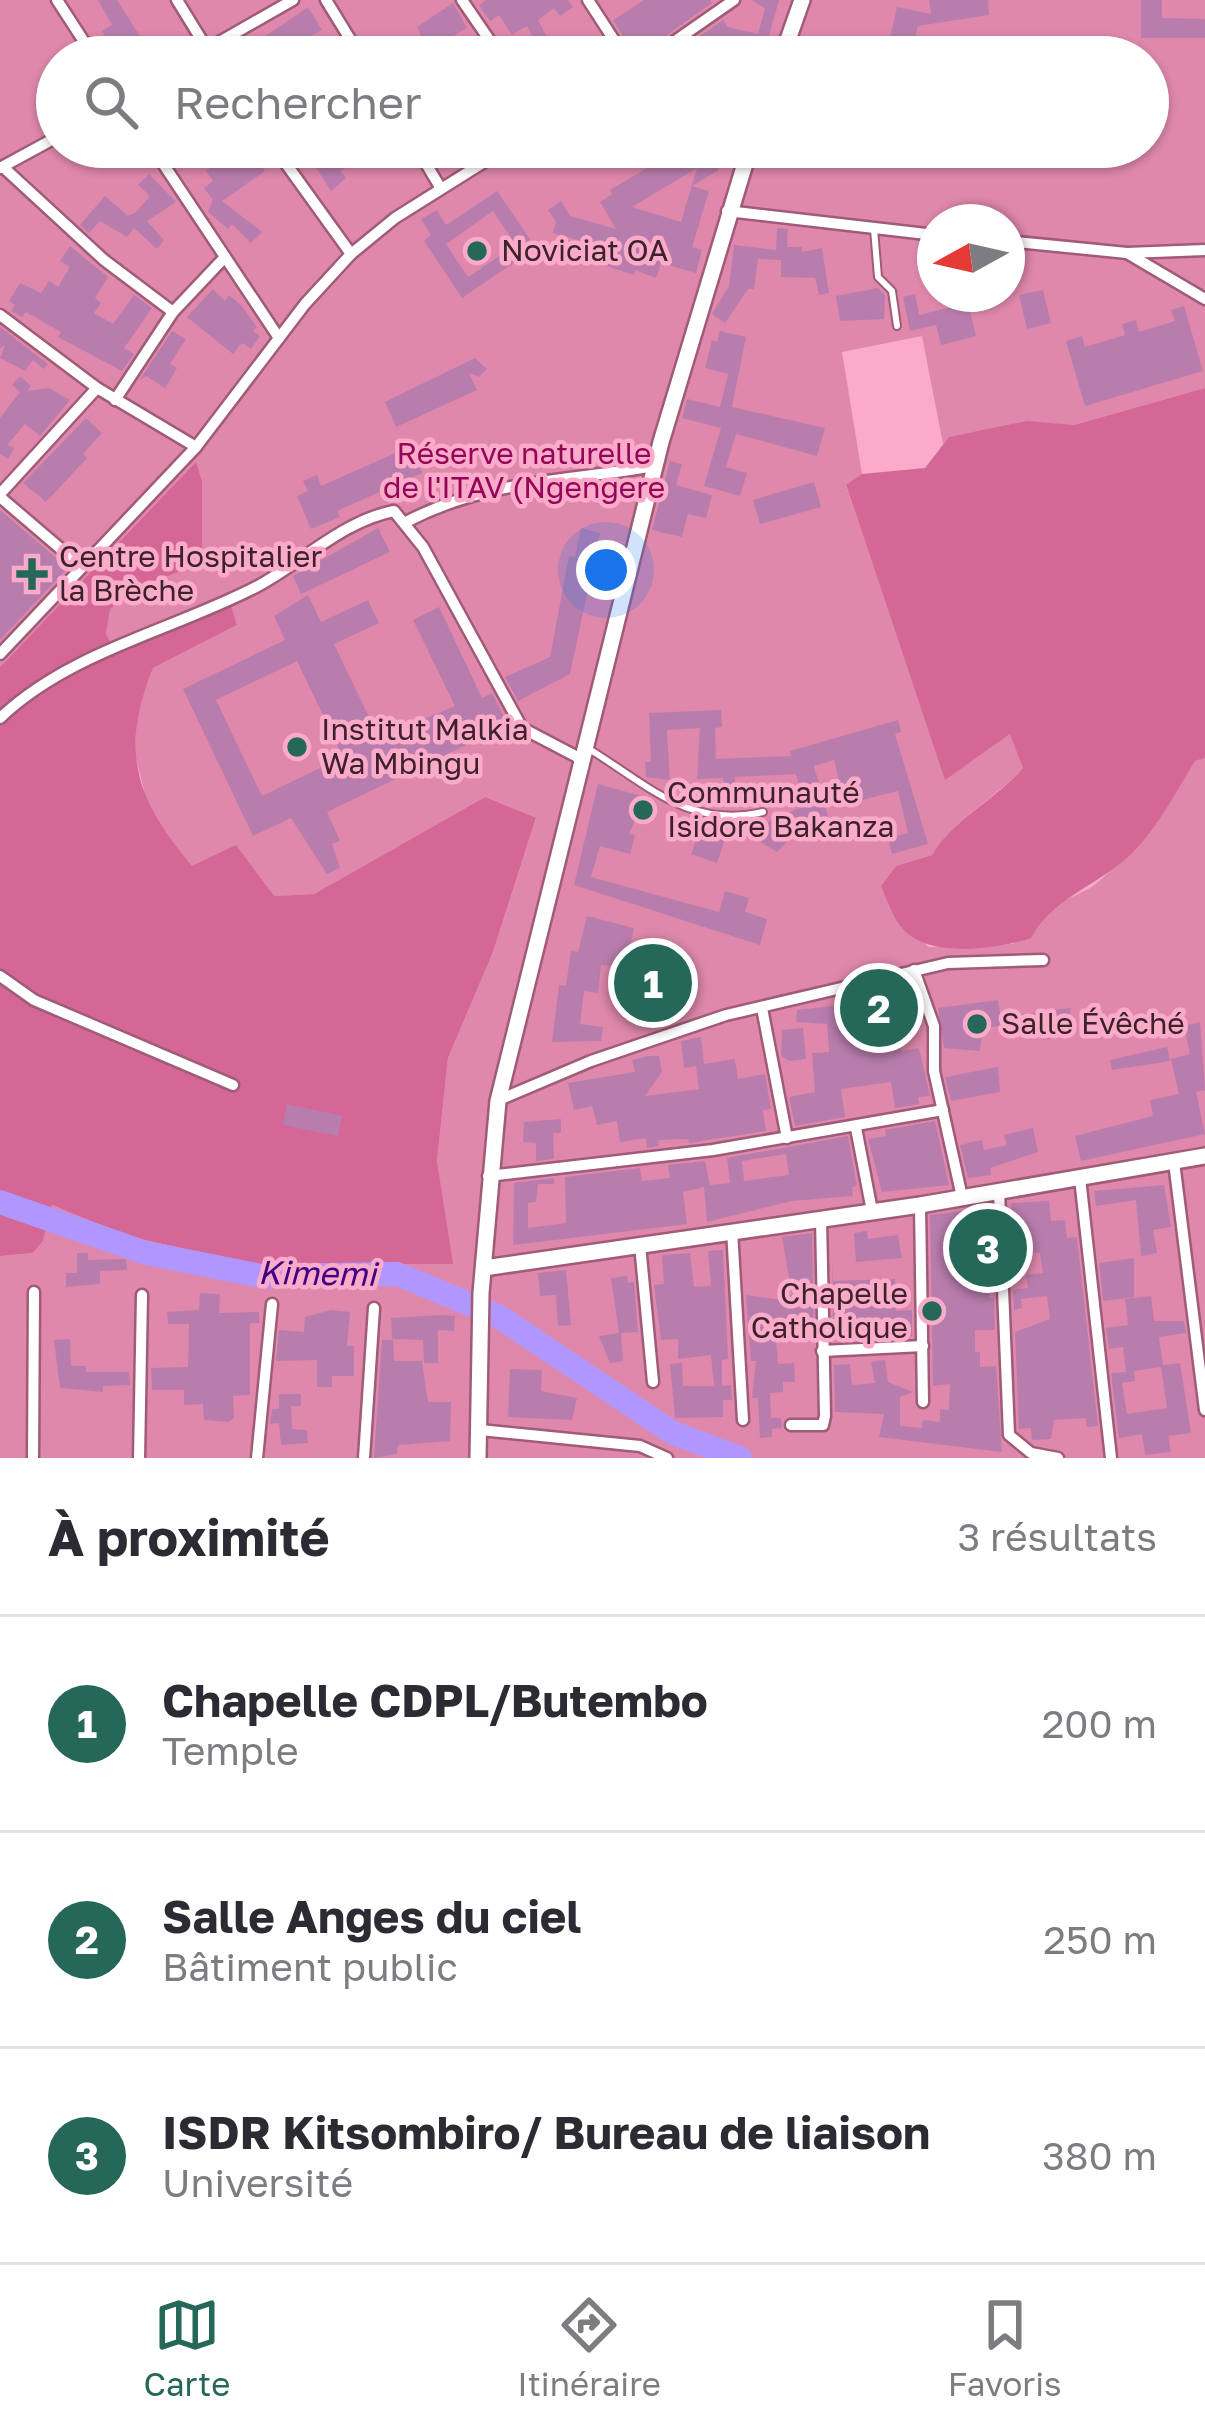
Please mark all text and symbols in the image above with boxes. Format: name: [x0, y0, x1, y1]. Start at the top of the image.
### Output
search box: [36, 36, 1169, 168]
icon: search: [78, 69, 144, 135]
text: Rechercher: [174, 75, 422, 129]
north arrow: [917, 204, 1025, 312]
place label: Noviciat OA: [501, 232, 668, 268]
marker: Noviciat OA: [464, 238, 490, 264]
park label: Réserve naturelle de l'ITAV (Ngengere: [383, 435, 665, 505]
place label: Centre Hospitalier la Brèche: [59, 538, 322, 608]
your location: [576, 540, 636, 600]
marker: Centre Hospitalier la Brèche: [16, 558, 48, 590]
place label: Institut Malkia Wa Mbingu: [321, 711, 529, 781]
marker: Institut Malkia Wa Mbingu: [284, 734, 310, 760]
place label: Communauté Isidore Bakanza: [667, 774, 894, 844]
marker: Communauté Isidore Bakanza: [630, 797, 656, 823]
pin: 1: [614, 938, 692, 1028]
pin: 2: [840, 963, 918, 1053]
place label: Salle Évêché: [1001, 1005, 1185, 1041]
marker: Salle Évêché: [964, 1011, 990, 1037]
pin: 3: [949, 1203, 1027, 1293]
water label: Kimemi: [258, 1252, 380, 1293]
place label: Chapelle Catholique: [751, 1275, 908, 1345]
marker: Chapelle Catholique: [919, 1298, 945, 1324]
text: À proximité: [48, 1506, 330, 1567]
text: 3 résultats: [958, 1513, 1157, 1560]
text: Chapelle CDPL/Butembo: [162, 1673, 708, 1727]
text: 1: [77, 1700, 97, 1747]
text: 200 m: [1042, 1700, 1157, 1747]
text: Temple: [162, 1727, 299, 1774]
text: Salle Anges du ciel: [162, 1889, 581, 1943]
text: 2: [75, 1916, 99, 1963]
text: 250 m: [1043, 1916, 1157, 1963]
text: Bâtiment public: [162, 1943, 458, 1990]
text: ISDR Kitsombiro/ Bureau de liaison: [162, 2105, 930, 2159]
text: 3: [75, 2132, 99, 2179]
text: 380 m: [1042, 2132, 1157, 2179]
text: Université: [162, 2159, 353, 2206]
tab: Carte: [143, 2292, 230, 2403]
tab: Itinéraire: [517, 2292, 661, 2403]
tab: Favoris: [948, 2292, 1062, 2403]

